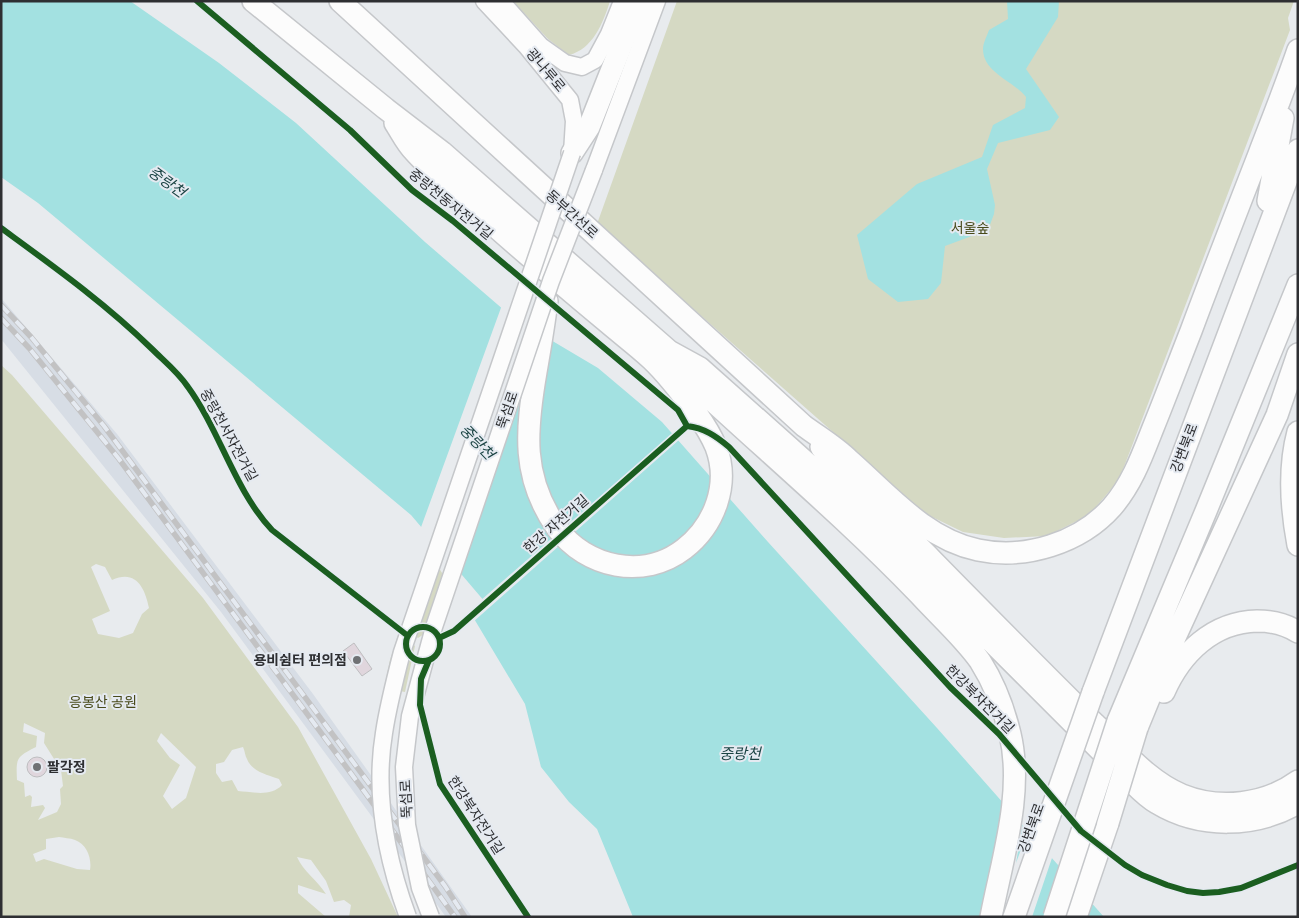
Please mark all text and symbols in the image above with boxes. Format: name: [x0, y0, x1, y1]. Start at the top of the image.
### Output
street label: 광나루로: [523, 45, 569, 95]
water label: 중랑천: [145, 163, 191, 203]
street label: 중랑천동자전거길: [406, 165, 496, 243]
street label: 동부간선로: [543, 187, 601, 242]
park label: 서울숲: [951, 220, 989, 236]
street label: 중랑천서자전거길: [197, 386, 261, 484]
street label: 뚝섬로: [493, 389, 521, 431]
water label: 중랑천: [456, 421, 499, 465]
street label: 강변북로: [1167, 421, 1201, 475]
street label: 한강 자전거길: [520, 491, 592, 557]
place label: 용비쉼터 편의점: [253, 652, 347, 668]
marker: 용비쉼터 편의점: [351, 654, 363, 666]
street label: 한강북자전거길: [942, 661, 1018, 737]
park label: 응봉산 공원: [69, 694, 137, 710]
water label: 중랑천: [719, 745, 763, 763]
place label: 팔각정: [47, 759, 86, 775]
marker: 팔각정: [31, 761, 43, 773]
street label: 한강북자전거길: [445, 773, 507, 857]
street label: 뚝섬로: [397, 779, 415, 819]
street label: 강변북로: [1015, 801, 1047, 855]

